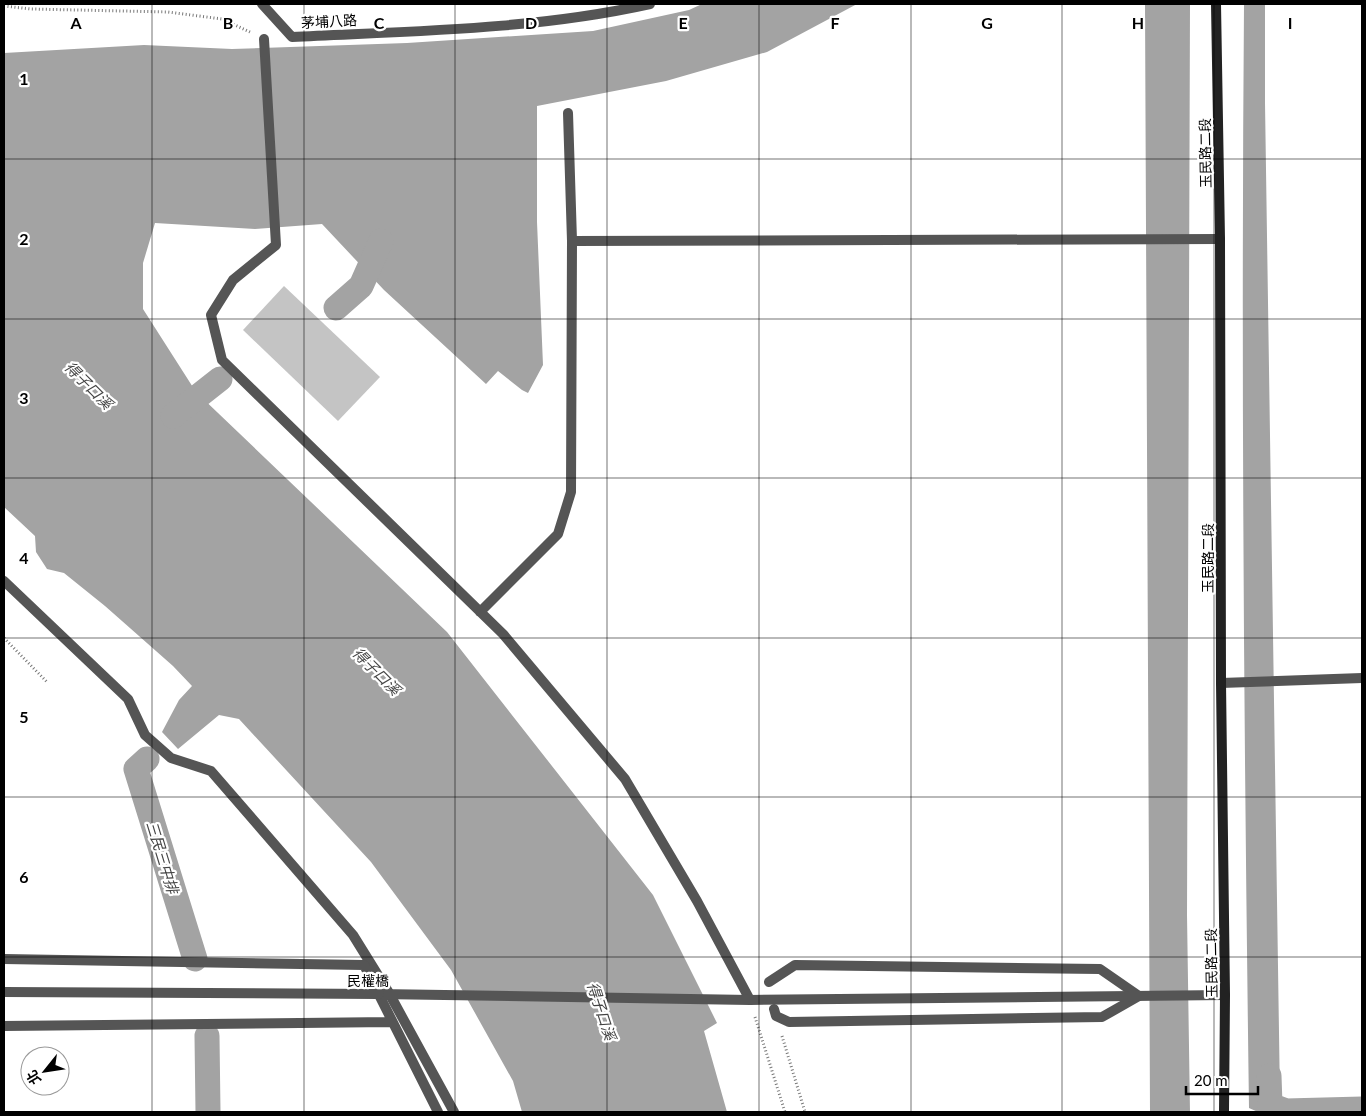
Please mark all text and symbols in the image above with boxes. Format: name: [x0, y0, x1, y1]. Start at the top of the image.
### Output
street label: 茅埔八路: [301, 11, 357, 31]
text: A: [69, 13, 82, 32]
text: B: [223, 13, 233, 32]
text: C: [374, 13, 385, 32]
text: D: [525, 13, 537, 32]
text: E: [678, 13, 688, 32]
text: F: [830, 13, 840, 32]
text: G: [981, 13, 993, 32]
text: H: [1132, 13, 1144, 32]
text: I: [1288, 13, 1292, 32]
text: 1: [19, 69, 29, 88]
street label: 玉民路二段: [1196, 118, 1214, 188]
text: 2: [19, 229, 29, 248]
water label: 得子口溪: [61, 357, 118, 414]
text: 3: [19, 388, 29, 407]
street label: 玉民路二段: [1199, 523, 1216, 593]
text: 4: [19, 548, 29, 567]
water label: 得子口溪: [349, 643, 406, 700]
text: 5: [19, 707, 29, 726]
water label: 三民三中排: [143, 818, 183, 897]
text: 6: [19, 867, 29, 886]
street label: 玉民路二段: [1202, 928, 1220, 998]
street label: 民權橋: [347, 972, 389, 989]
water label: 得子口溪: [584, 980, 620, 1044]
north arrow: [20, 1046, 70, 1096]
scale bar: [1186, 1064, 1258, 1096]
text: 北: [22, 1067, 44, 1088]
text: 20 m: [1194, 1071, 1228, 1089]

